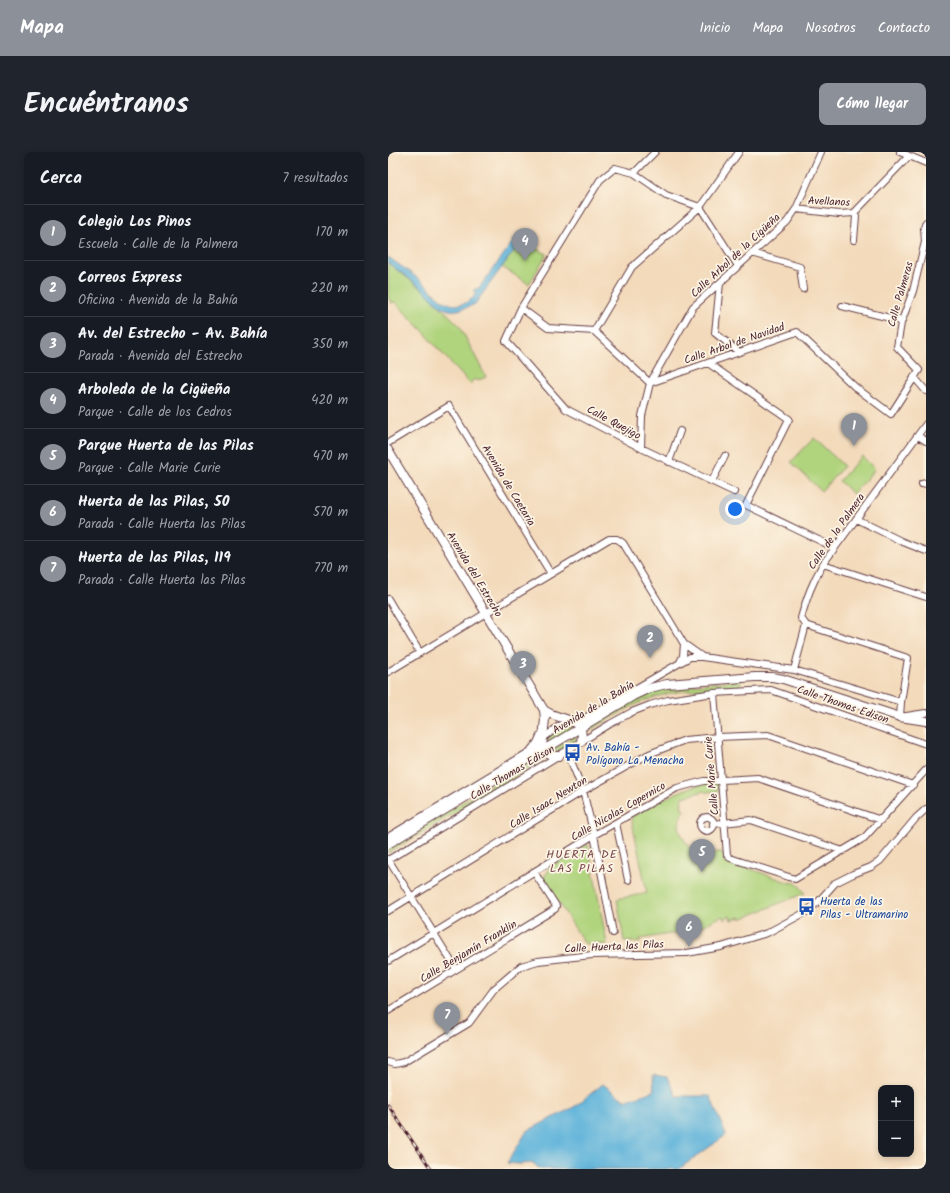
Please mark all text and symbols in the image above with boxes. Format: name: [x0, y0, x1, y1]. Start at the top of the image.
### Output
text: Mapa: [20, 13, 64, 43]
text: Inicio: [699, 17, 730, 39]
text: Mapa: [752, 17, 783, 39]
text: Nosotros: [805, 17, 856, 39]
text: Contacto: [878, 17, 930, 39]
text: Encuéntranos: [24, 82, 189, 127]
button: Cómo llegar: [819, 83, 926, 125]
text: Cerca: [40, 165, 82, 192]
text: 7 resultados: [283, 168, 348, 189]
street label: Avellanos: [807, 192, 851, 212]
street label: Calle Arbol de la Cigüeña: [687, 209, 785, 302]
text: Colegio Los Pinos: [78, 210, 191, 234]
text: 1: [51, 222, 55, 243]
text: 170 m: [316, 222, 348, 243]
pin: 4: [512, 228, 538, 261]
text: Escuela · Calle de la Palmera: [78, 234, 238, 255]
street label: Calle Palmeras: [883, 259, 919, 329]
text: Correos Express: [78, 266, 182, 290]
text: 2: [49, 278, 57, 299]
text: 220 m: [311, 278, 348, 299]
text: Oficina · Avenida de la Bahía: [78, 290, 238, 311]
street label: Calle Arbol de Navidad: [681, 318, 788, 370]
text: Av. del Estrecho - Av. Bahía: [78, 322, 267, 346]
text: 3: [49, 334, 57, 355]
text: 350 m: [312, 334, 348, 355]
text: Parada · Avenida del Estrecho: [78, 346, 242, 367]
text: Arboleda de la Cigüeña: [78, 378, 230, 402]
text: 4: [49, 390, 57, 411]
text: 420 m: [311, 390, 348, 411]
street label: Calle Quejigo: [583, 401, 644, 445]
text: Parque · Calle de los Cedros: [78, 402, 232, 423]
pin: 1: [841, 413, 867, 446]
text: Parque Huerta de las Pilas: [78, 434, 254, 458]
street label: Avenida de Caetaria: [477, 441, 540, 530]
text: 5: [50, 446, 56, 467]
text: 470 m: [313, 446, 348, 467]
text: Parque · Calle Marie Curie: [78, 458, 221, 479]
text: Huerta de las Pilas, 50: [78, 490, 229, 514]
street label: Calle de la Palmera: [804, 490, 870, 574]
your location: [725, 499, 745, 519]
text: 6: [49, 502, 57, 523]
text: 570 m: [313, 502, 348, 523]
text: Parada · Calle Huerta las Pilas: [78, 514, 245, 535]
street label: Avenida del Estrecho: [441, 528, 507, 621]
text: Huerta de las Pilas, 119: [78, 546, 231, 570]
text: 7: [50, 558, 56, 579]
text: 770 m: [314, 558, 348, 579]
text: Parada · Calle Huerta las Pilas: [78, 570, 245, 591]
pin: 2: [637, 625, 663, 658]
pin: 3: [510, 651, 536, 684]
street label: Avenida de la Bahía: [549, 676, 638, 739]
street label: Calle Thomas Edison: [794, 681, 891, 729]
street label: Calle Marie Curie: [700, 736, 724, 816]
place label: Av. Bahía - Polígono La Menacha: [586, 739, 684, 770]
street label: Calle Thomas Edison: [467, 740, 559, 805]
bus stop icon: Av. Bahía - Polígono La Menacha: [563, 743, 583, 763]
street label: Calle Isaac Newton: [506, 772, 591, 834]
street label: Calle Nicolas Copernico: [568, 777, 669, 846]
pin: 5: [689, 839, 715, 872]
district label: HUERTA DE LAS PILAS: [546, 845, 618, 878]
place label: Huerta de las Pilas - Ultramarino: [820, 893, 908, 924]
bus stop icon: Huerta de las Pilas - Ultramarino: [797, 897, 817, 917]
pin: 6: [676, 914, 702, 947]
street label: Calle Benjamín Franklin: [416, 916, 521, 988]
street label: Calle Huerta las Pilas: [564, 935, 665, 959]
pin: 7: [434, 1002, 460, 1035]
map controls: [878, 1085, 914, 1157]
button: +: [878, 1085, 914, 1121]
button: −: [878, 1121, 914, 1157]

